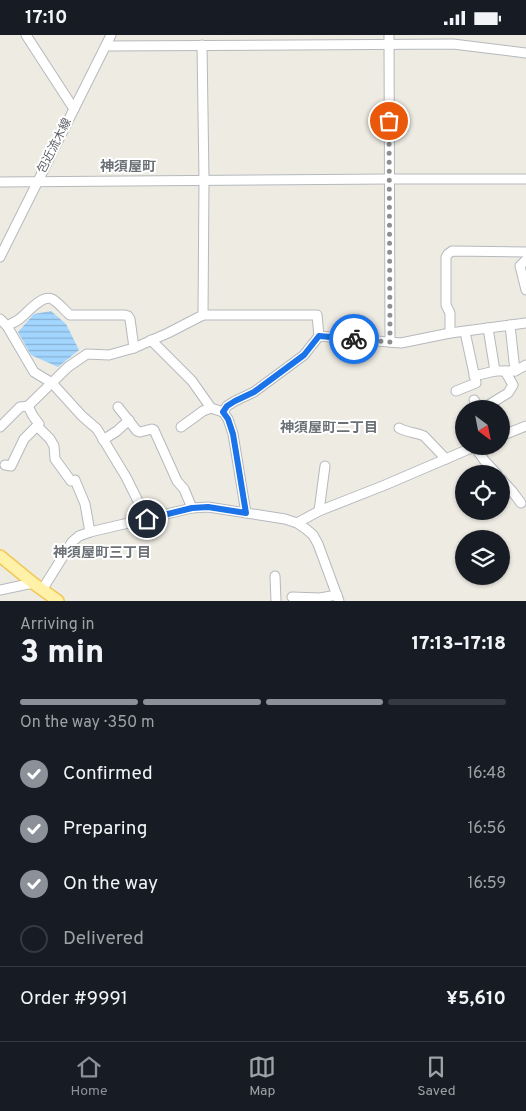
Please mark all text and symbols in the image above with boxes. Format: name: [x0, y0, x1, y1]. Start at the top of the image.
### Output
text: 17:10: [25, 6, 68, 30]
pin: [368, 100, 410, 142]
icon: bag: [375, 107, 403, 135]
street label: 包近流木線: [34, 116, 76, 176]
district label: 神須屋町: [100, 158, 156, 176]
courier: [329, 314, 379, 364]
icon: bike: [340, 325, 368, 353]
north arrow: [455, 400, 510, 455]
map controls: [455, 400, 510, 585]
district label: 神須屋町二丁目: [280, 419, 378, 437]
button: locate: [455, 465, 510, 520]
pin: [126, 498, 168, 540]
icon: home: [133, 505, 161, 533]
button: layers: [455, 530, 510, 585]
district label: 神須屋町三丁目: [53, 544, 151, 562]
text: Arriving in: [20, 615, 95, 635]
text: 17:13–17:18: [412, 632, 506, 656]
text: 3 min: [20, 634, 104, 674]
text: On the way · 350 m: [20, 713, 155, 733]
icon: check: [20, 760, 48, 788]
text: Confirmed: [63, 762, 153, 786]
text: 16:48: [467, 764, 506, 784]
icon: check: [20, 815, 48, 843]
text: Preparing: [63, 817, 147, 841]
text: 16:56: [467, 819, 506, 839]
icon: check: [20, 870, 48, 898]
text: On the way: [63, 872, 158, 896]
text: 16:59: [468, 874, 506, 894]
text: Delivered: [63, 927, 144, 951]
text: Order #9991: [20, 987, 128, 1011]
text: ¥5,610: [446, 987, 506, 1011]
tab: Home: [70, 1053, 108, 1100]
tab: Map: [248, 1053, 276, 1100]
tab: Saved: [417, 1053, 456, 1100]

